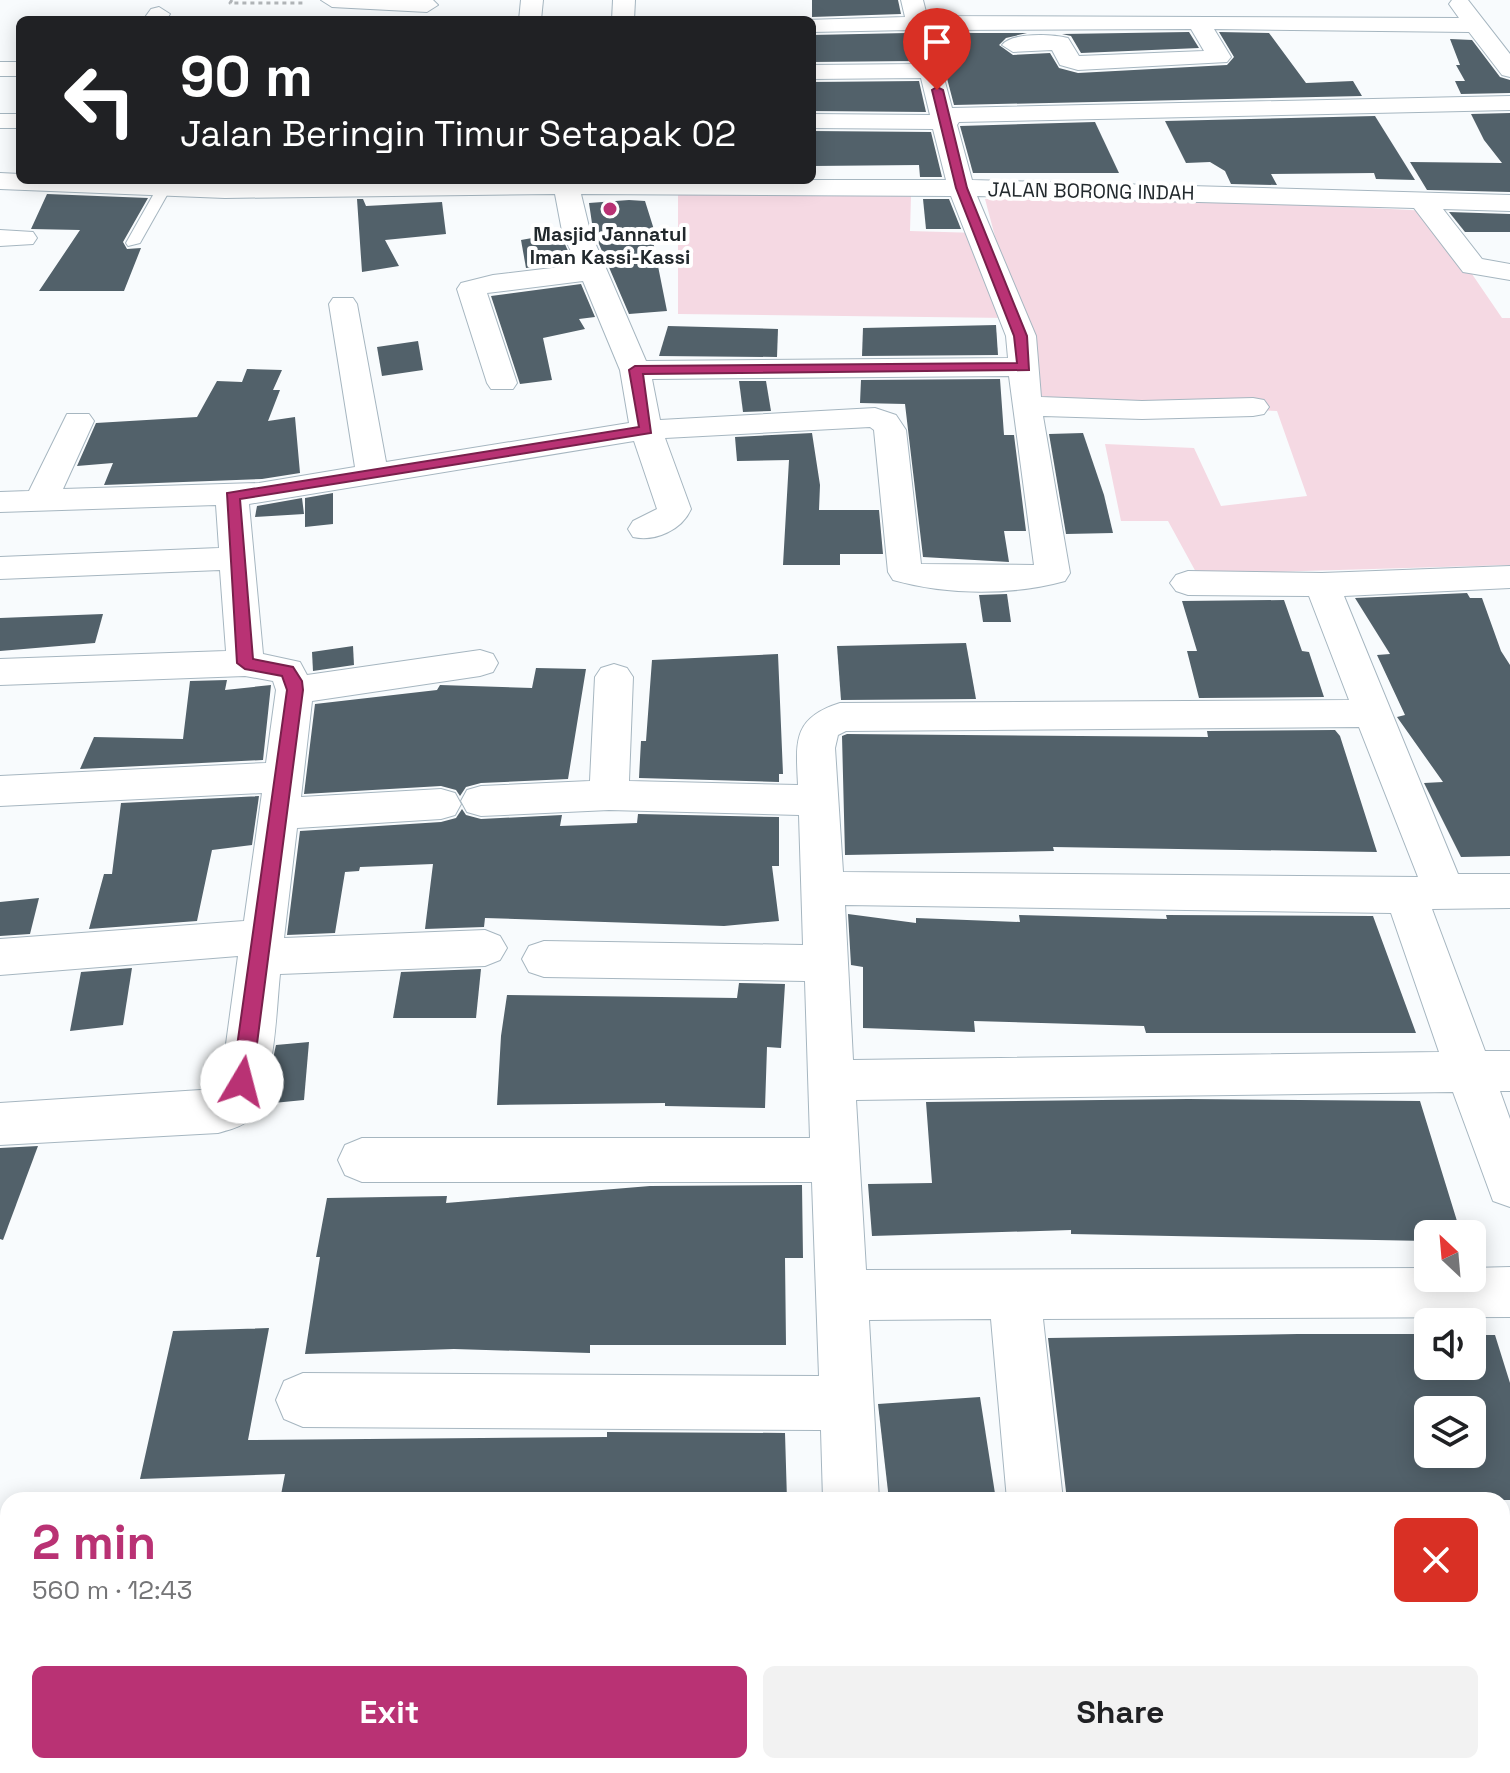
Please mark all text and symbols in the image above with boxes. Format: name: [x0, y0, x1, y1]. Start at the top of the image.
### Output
pin: [903, 8, 971, 90]
icon: arrive: [915, 20, 959, 64]
text: 90 m: [180, 41, 313, 112]
icon: left: [48, 48, 152, 152]
text: Jalan Beringin Timur Setapak 02: [180, 111, 736, 157]
street label: JALAN BORONG INDAH: [987, 176, 1195, 206]
marker: Masjid Jannatul Iman Kassi-Kassi: [601, 200, 619, 218]
place label: Masjid Jannatul Iman Kassi-Kassi: [530, 221, 690, 270]
position arrow: [200, 1040, 284, 1124]
north arrow: [1414, 1220, 1486, 1292]
map controls: [1414, 1220, 1486, 1468]
button: sound: [1414, 1308, 1486, 1380]
button: layers: [1414, 1396, 1486, 1468]
text: 2 min: [32, 1512, 156, 1573]
button: close: [1394, 1518, 1478, 1602]
text: 560 m · 12:43: [32, 1573, 193, 1607]
button: Exit: [32, 1666, 747, 1758]
button: Share: [763, 1666, 1478, 1758]

